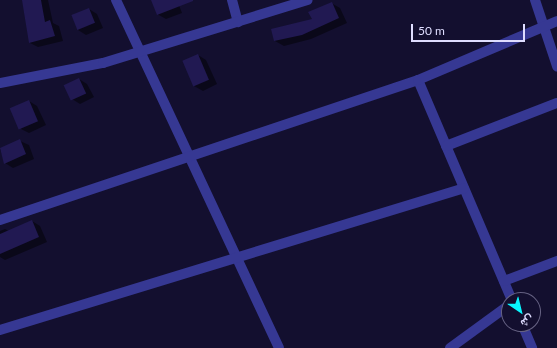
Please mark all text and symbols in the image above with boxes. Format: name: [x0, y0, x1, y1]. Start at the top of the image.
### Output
scale bar: [413, 16, 527, 42]
text: 50 m: [418, 23, 445, 38]
north arrow: [501, 292, 541, 332]
text: ش: [518, 312, 537, 331]

